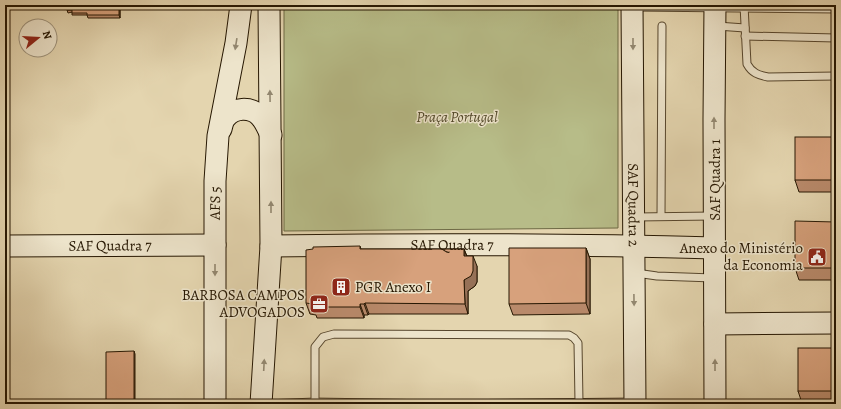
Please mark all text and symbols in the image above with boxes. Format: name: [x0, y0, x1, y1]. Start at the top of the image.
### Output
north arrow: [18, 18, 58, 58]
text: N: [39, 29, 55, 41]
one-way arrow: [233, 38, 239, 50]
one-way arrow: [630, 38, 636, 51]
one-way arrow: [267, 89, 273, 102]
park label: Praça Portugal: [416, 107, 498, 127]
one-way arrow: [711, 116, 717, 129]
street label: SAF Quadra 1: [705, 139, 725, 221]
street label: SAF Quadra 2: [623, 163, 644, 247]
street label: AFS 5: [205, 186, 225, 221]
one-way arrow: [268, 200, 274, 213]
street label: SAF Quadra 7: [68, 235, 152, 256]
street label: SAF Quadra 7: [410, 235, 494, 255]
place label: Anexo do Ministério da Economia: [679, 238, 803, 275]
public building icon: Anexo do Ministério da Economia: [806, 246, 828, 268]
one-way arrow: [212, 264, 218, 277]
building icon: PGR Anexo I: [330, 276, 352, 298]
place label: PGR Anexo I: [355, 277, 431, 297]
place label: BARBOSA CAMPOS ADVOGADOS: [182, 285, 305, 322]
office icon: BARBOSA CAMPOS ADVOGADOS: [308, 293, 330, 315]
one-way arrow: [631, 294, 637, 307]
one-way arrow: [712, 358, 718, 371]
one-way arrow: [260, 359, 267, 371]

